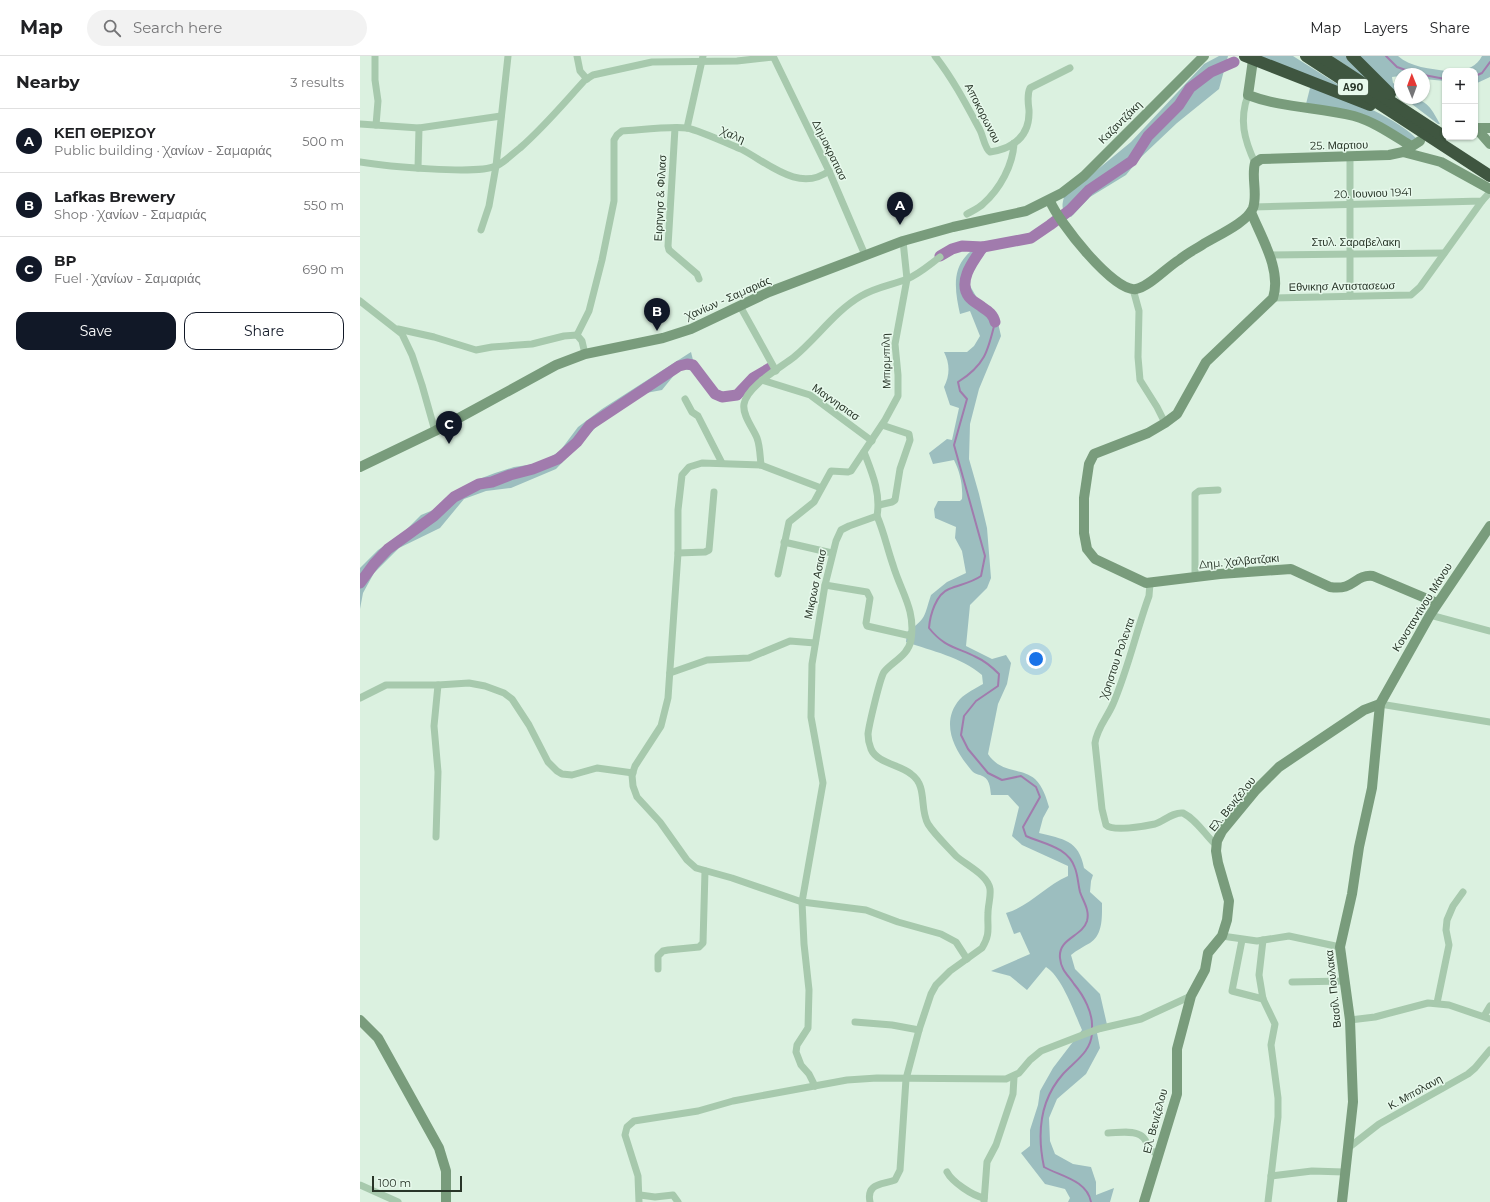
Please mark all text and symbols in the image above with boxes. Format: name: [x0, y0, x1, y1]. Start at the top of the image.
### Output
search box: [87, 10, 367, 46]
text: Map: [20, 16, 63, 39]
icon: search: [101, 17, 123, 39]
text: Search here: [133, 18, 222, 37]
text: Map: [1310, 19, 1341, 37]
text: Layers: [1363, 19, 1408, 37]
text: Share: [1430, 19, 1470, 37]
north arrow: [1394, 68, 1430, 104]
map controls: [1442, 68, 1478, 140]
button: +: [1442, 68, 1478, 104]
text: Nearby: [16, 72, 80, 92]
text: 3 results: [290, 74, 344, 90]
road number: Α90: [1338, 79, 1368, 95]
street label: Αποκορωνου: [962, 81, 1004, 145]
street label: Καζαντζάκη: [1095, 97, 1145, 147]
button: −: [1442, 104, 1478, 140]
street label: Δημοκρατιασ: [809, 117, 851, 183]
text: ΚΕΠ ΘΕΡΙΣΟΥ: [54, 123, 156, 142]
street label: Χαλη: [717, 123, 747, 146]
text: A: [24, 133, 34, 149]
text: 500 m: [302, 133, 344, 149]
street label: 25. Μαρτιου: [1310, 137, 1368, 153]
text: Public building · Χανίων - Σαμαριάς: [54, 142, 272, 158]
street label: Ειρηνησ & Φιλιασ: [651, 154, 669, 242]
street label: 20. Ιουνιου 1941: [1334, 185, 1412, 201]
text: Lafkas Brewery: [54, 187, 175, 206]
pin: A: [887, 192, 913, 225]
text: B: [24, 197, 34, 213]
text: 550 m: [304, 197, 344, 213]
text: Shop · Χανίων - Σαμαριάς: [54, 206, 206, 222]
street label: Στυλ. Σαραβελακη: [1312, 235, 1400, 249]
text: BP: [54, 251, 76, 270]
text: C: [24, 261, 34, 277]
text: 690 m: [302, 261, 344, 277]
text: Fuel · Χανίων - Σαμαριάς: [54, 270, 201, 286]
street label: Χανίων - Σαμαριάς: [681, 273, 773, 324]
street label: Εθνικησ Αντιστασεωσ: [1289, 278, 1396, 294]
pin: B: [644, 298, 670, 331]
button: Save: [16, 312, 176, 350]
button: Share: [184, 312, 344, 350]
street label: Μπιρμπιλη: [879, 333, 893, 389]
street label: Μαγνησιασ: [809, 380, 863, 424]
pin: C: [436, 411, 462, 444]
street label: Μικρωσ Ασιασ: [801, 547, 829, 620]
street label: Δημ. Χαλβατζακι: [1198, 550, 1280, 571]
street label: Κονσταντίνου Μάνου: [1389, 560, 1455, 654]
street label: Χρηστου Ρολεντα: [1096, 615, 1138, 702]
your location: [1026, 649, 1046, 669]
street label: Ελ. Βενιζελου: [1206, 774, 1258, 834]
street label: Βασίλ. Πουλακα: [1322, 949, 1344, 1029]
street label: Κ. Μπολανη: [1385, 1071, 1445, 1113]
street label: Ελ. Βενιζελου: [1140, 1087, 1170, 1155]
scale bar: [372, 1174, 462, 1193]
text: 100 m: [378, 1176, 411, 1190]

